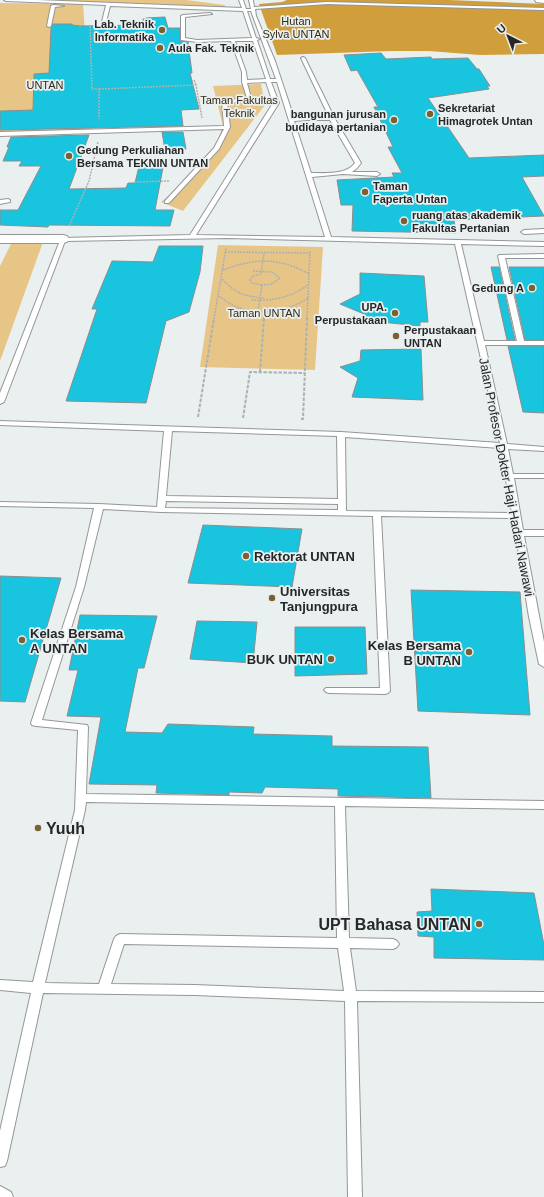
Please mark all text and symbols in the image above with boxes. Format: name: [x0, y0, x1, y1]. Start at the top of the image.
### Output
park label: Hutan Sylva UNTAN: [262, 15, 330, 40]
north arrow: [488, 16, 528, 56]
place label: Lab. Teknik Informatika: [94, 18, 155, 43]
text: U: [494, 21, 508, 36]
marker: Lab. Teknik Informatika: [157, 25, 167, 35]
place label: Aula Fak. Teknik: [168, 42, 255, 54]
marker: Aula Fak. Teknik: [155, 43, 165, 53]
park label: UNTAN: [26, 79, 64, 91]
park label: Taman Fakultas Teknik: [200, 94, 278, 119]
place label: Sekretariat Himagrotek Untan: [438, 102, 533, 127]
place label: bangunan jurusan budidaya pertanian: [285, 108, 386, 133]
marker: Sekretariat Himagrotek Untan: [425, 109, 435, 119]
marker: bangunan jurusan budidaya pertanian: [389, 115, 399, 125]
place label: Gedung Perkuliahan Bersama TEKNIN UNTAN: [77, 144, 208, 169]
marker: Gedung Perkuliahan Bersama TEKNIN UNTAN: [64, 151, 74, 161]
place label: Taman Faperta Untan: [373, 180, 447, 205]
marker: Taman Faperta Untan: [360, 187, 370, 197]
place label: ruang atas akademik Fakultas Pertanian: [412, 209, 522, 234]
marker: ruang atas akademik Fakultas Pertanian: [399, 216, 409, 226]
place label: Gedung A: [472, 282, 524, 294]
marker: Gedung A: [527, 283, 537, 293]
place label: UPA. Perpustakaan: [315, 301, 387, 326]
park label: Taman UNTAN: [227, 307, 301, 319]
marker: UPA. Perpustakaan: [390, 308, 400, 318]
place label: Perpustakaan UNTAN: [404, 324, 476, 349]
marker: Perpustakaan UNTAN: [391, 331, 401, 341]
street label: Jalan Profesor Dokter Haji Hadari Nawawi: [476, 357, 537, 598]
place label: Rektorat UNTAN: [254, 549, 355, 564]
marker: Rektorat UNTAN: [241, 551, 251, 561]
place label: Universitas Tanjungpura: [280, 584, 359, 614]
marker: Universitas Tanjungpura: [267, 593, 277, 603]
place label: Kelas Bersama A UNTAN: [30, 626, 124, 656]
marker: Kelas Bersama A UNTAN: [17, 635, 27, 645]
place label: Kelas Bersama B UNTAN: [368, 638, 462, 668]
marker: Kelas Bersama B UNTAN: [464, 647, 474, 657]
place label: BUK UNTAN: [247, 652, 323, 667]
marker: BUK UNTAN: [326, 654, 336, 664]
place label: Yuuh: [46, 820, 85, 837]
marker: Yuuh: [33, 823, 43, 833]
place label: UPT Bahasa UNTAN: [318, 916, 471, 933]
marker: UPT Bahasa UNTAN: [474, 919, 484, 929]

